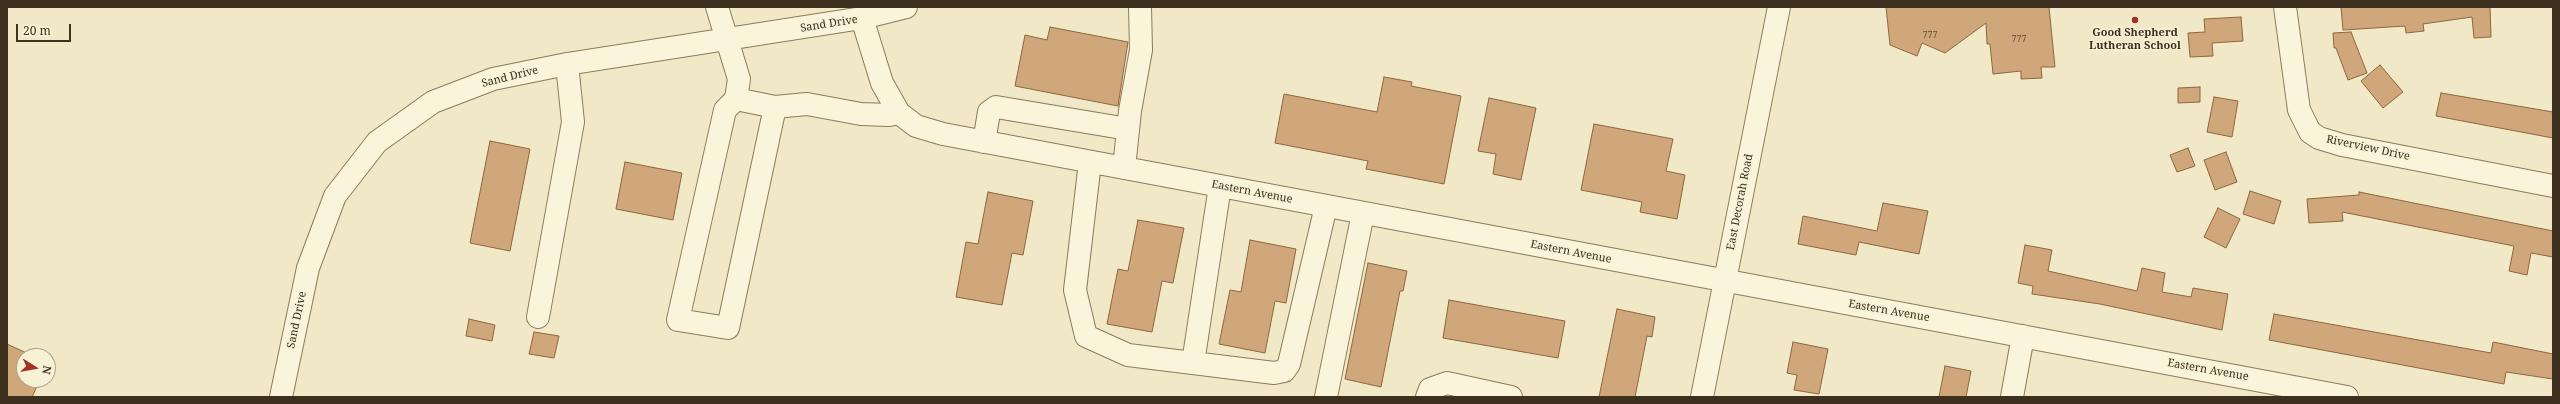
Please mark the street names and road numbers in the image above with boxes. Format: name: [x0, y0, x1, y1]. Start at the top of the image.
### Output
street label: Sand Drive: [799, 13, 859, 35]
street label: Sand Drive: [480, 64, 540, 90]
street label: Riverview Drive: [2325, 133, 2411, 163]
street label: East Decorah Road: [1724, 153, 1756, 251]
street label: Eastern Avenue: [1210, 178, 1294, 206]
street label: Eastern Avenue: [1529, 238, 1613, 266]
street label: Sand Drive: [285, 290, 309, 350]
street label: Eastern Avenue: [1847, 297, 1931, 325]
street label: Eastern Avenue: [2166, 356, 2250, 384]

